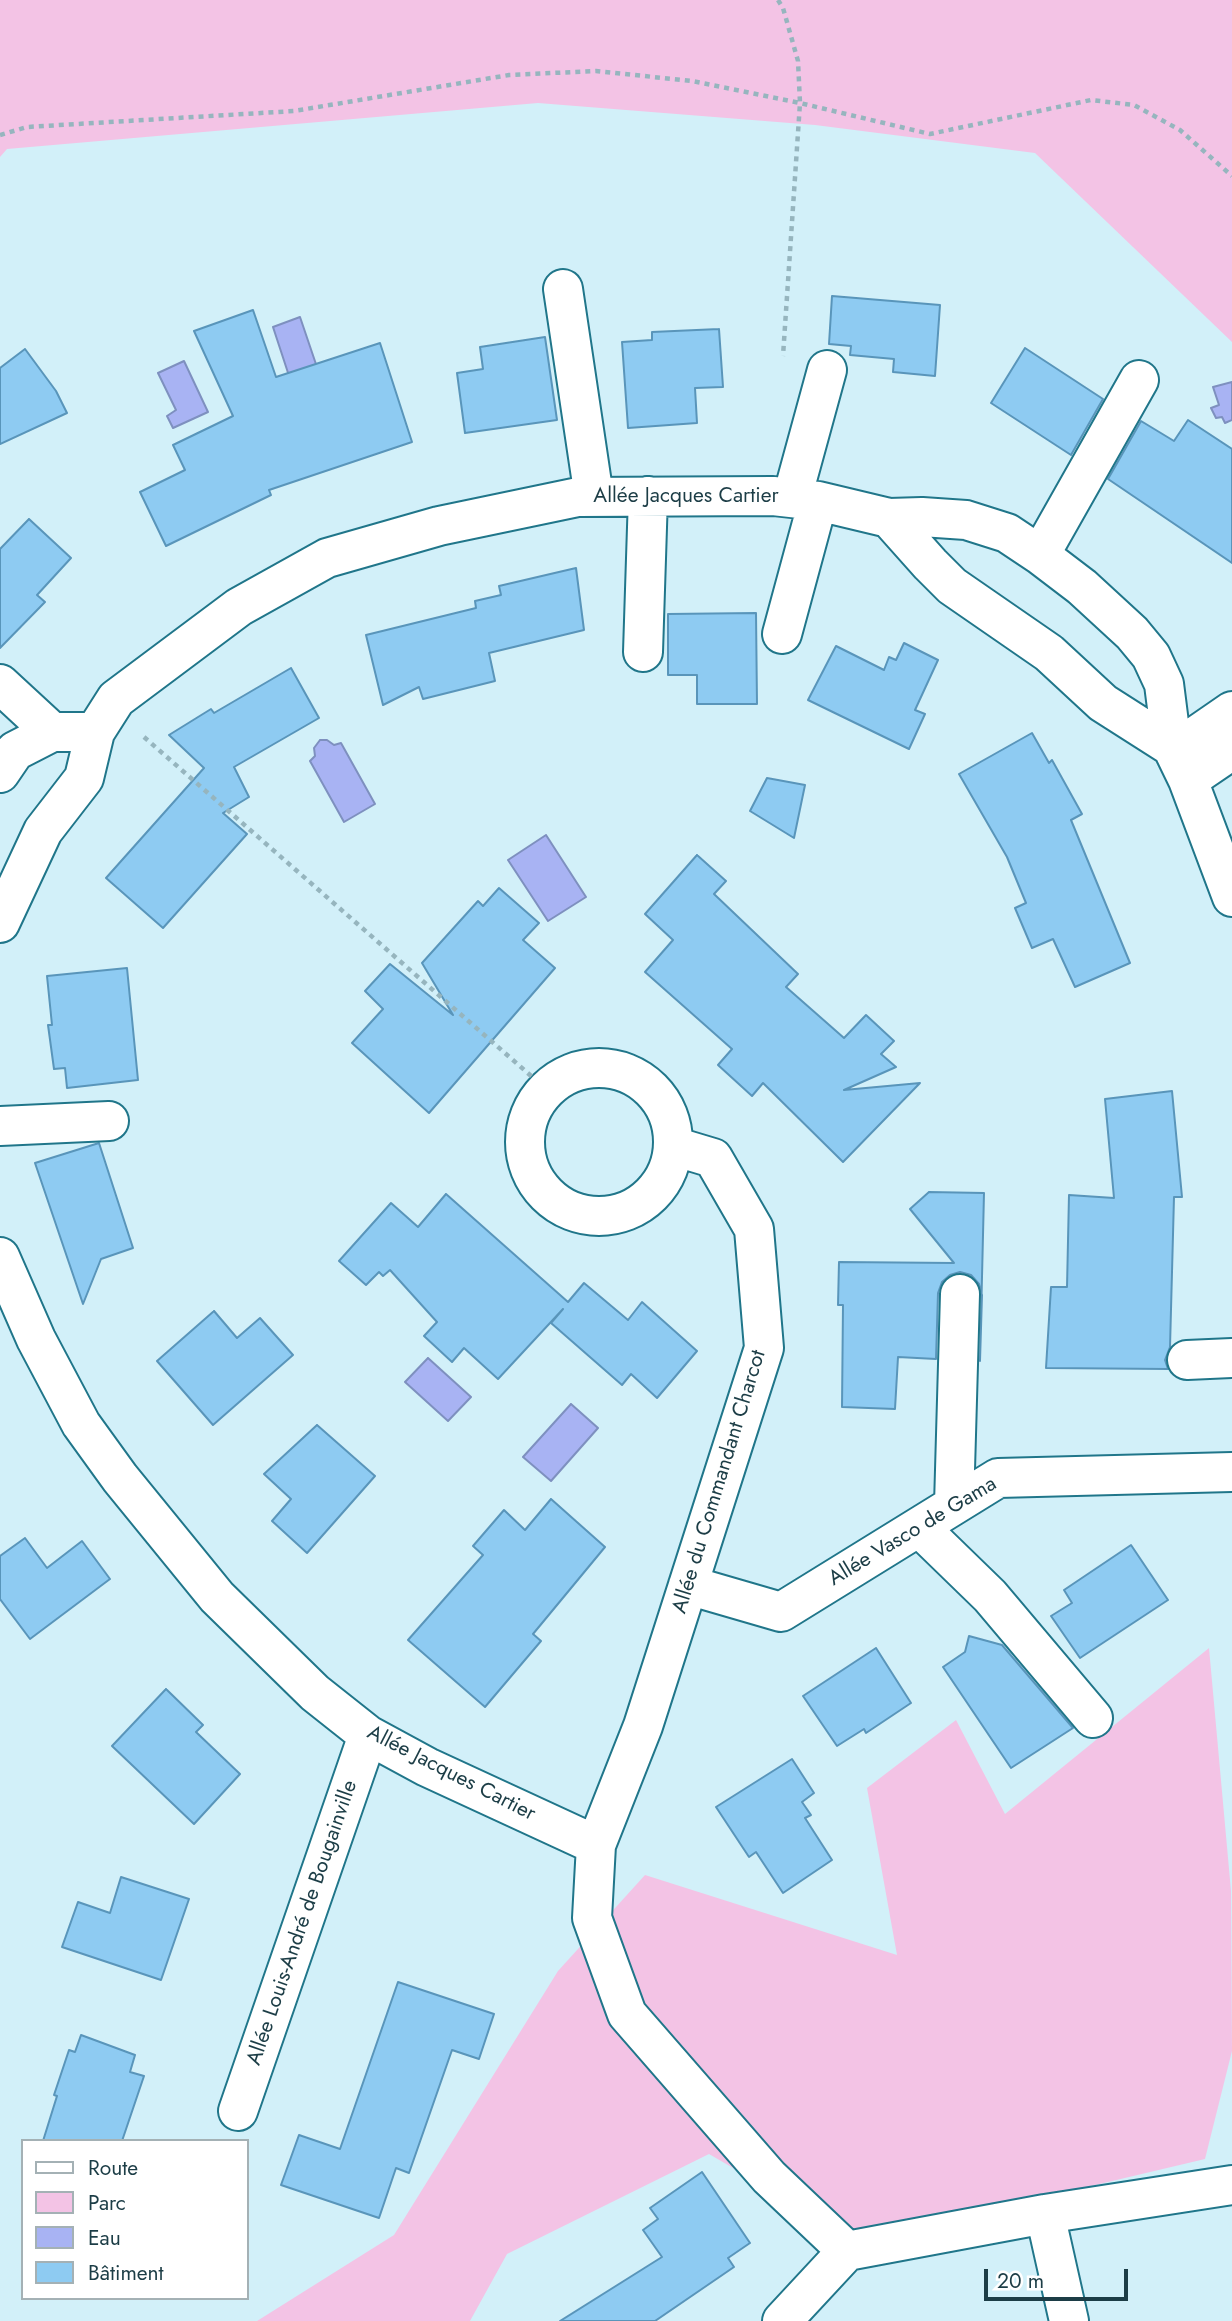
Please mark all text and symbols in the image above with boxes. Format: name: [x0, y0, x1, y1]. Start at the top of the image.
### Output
street label: Allée Jacques Cartier: [593, 484, 779, 510]
street label: Allée du Commandant Charcot: [668, 1347, 772, 1617]
street label: Allée Vasco de Gama: [824, 1472, 1002, 1592]
street label: Allée Jacques Cartier: [363, 1721, 539, 1827]
street label: Allée Louis-André de Bougainville: [242, 1777, 364, 2069]
legend: [21, 2139, 248, 2300]
text: Route: [88, 2153, 138, 2183]
text: Parc: [88, 2188, 126, 2218]
text: Eau: [88, 2223, 121, 2253]
scale bar: [987, 2254, 1130, 2298]
text: Bâtiment: [88, 2258, 164, 2288]
text: 20 m: [997, 2266, 1044, 2296]

